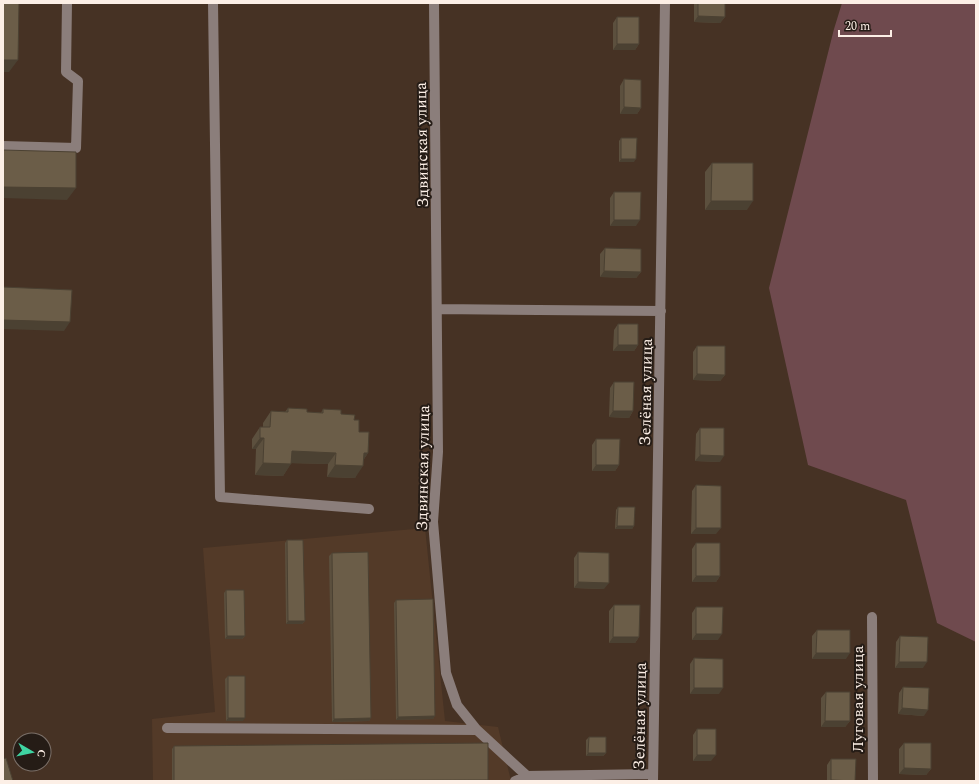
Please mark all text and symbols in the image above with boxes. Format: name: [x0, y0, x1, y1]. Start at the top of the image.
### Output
scale bar: [839, 12, 891, 38]
text: 20 m: [845, 17, 870, 36]
street label: Здвинская улица: [409, 82, 435, 208]
street label: Зелёная улица: [633, 338, 659, 446]
street label: Здвинская улица: [410, 405, 436, 531]
street label: Луговая улица: [846, 645, 870, 753]
street label: Зелёная улица: [627, 662, 653, 770]
north arrow: [12, 732, 52, 772]
text: С: [32, 748, 50, 759]

